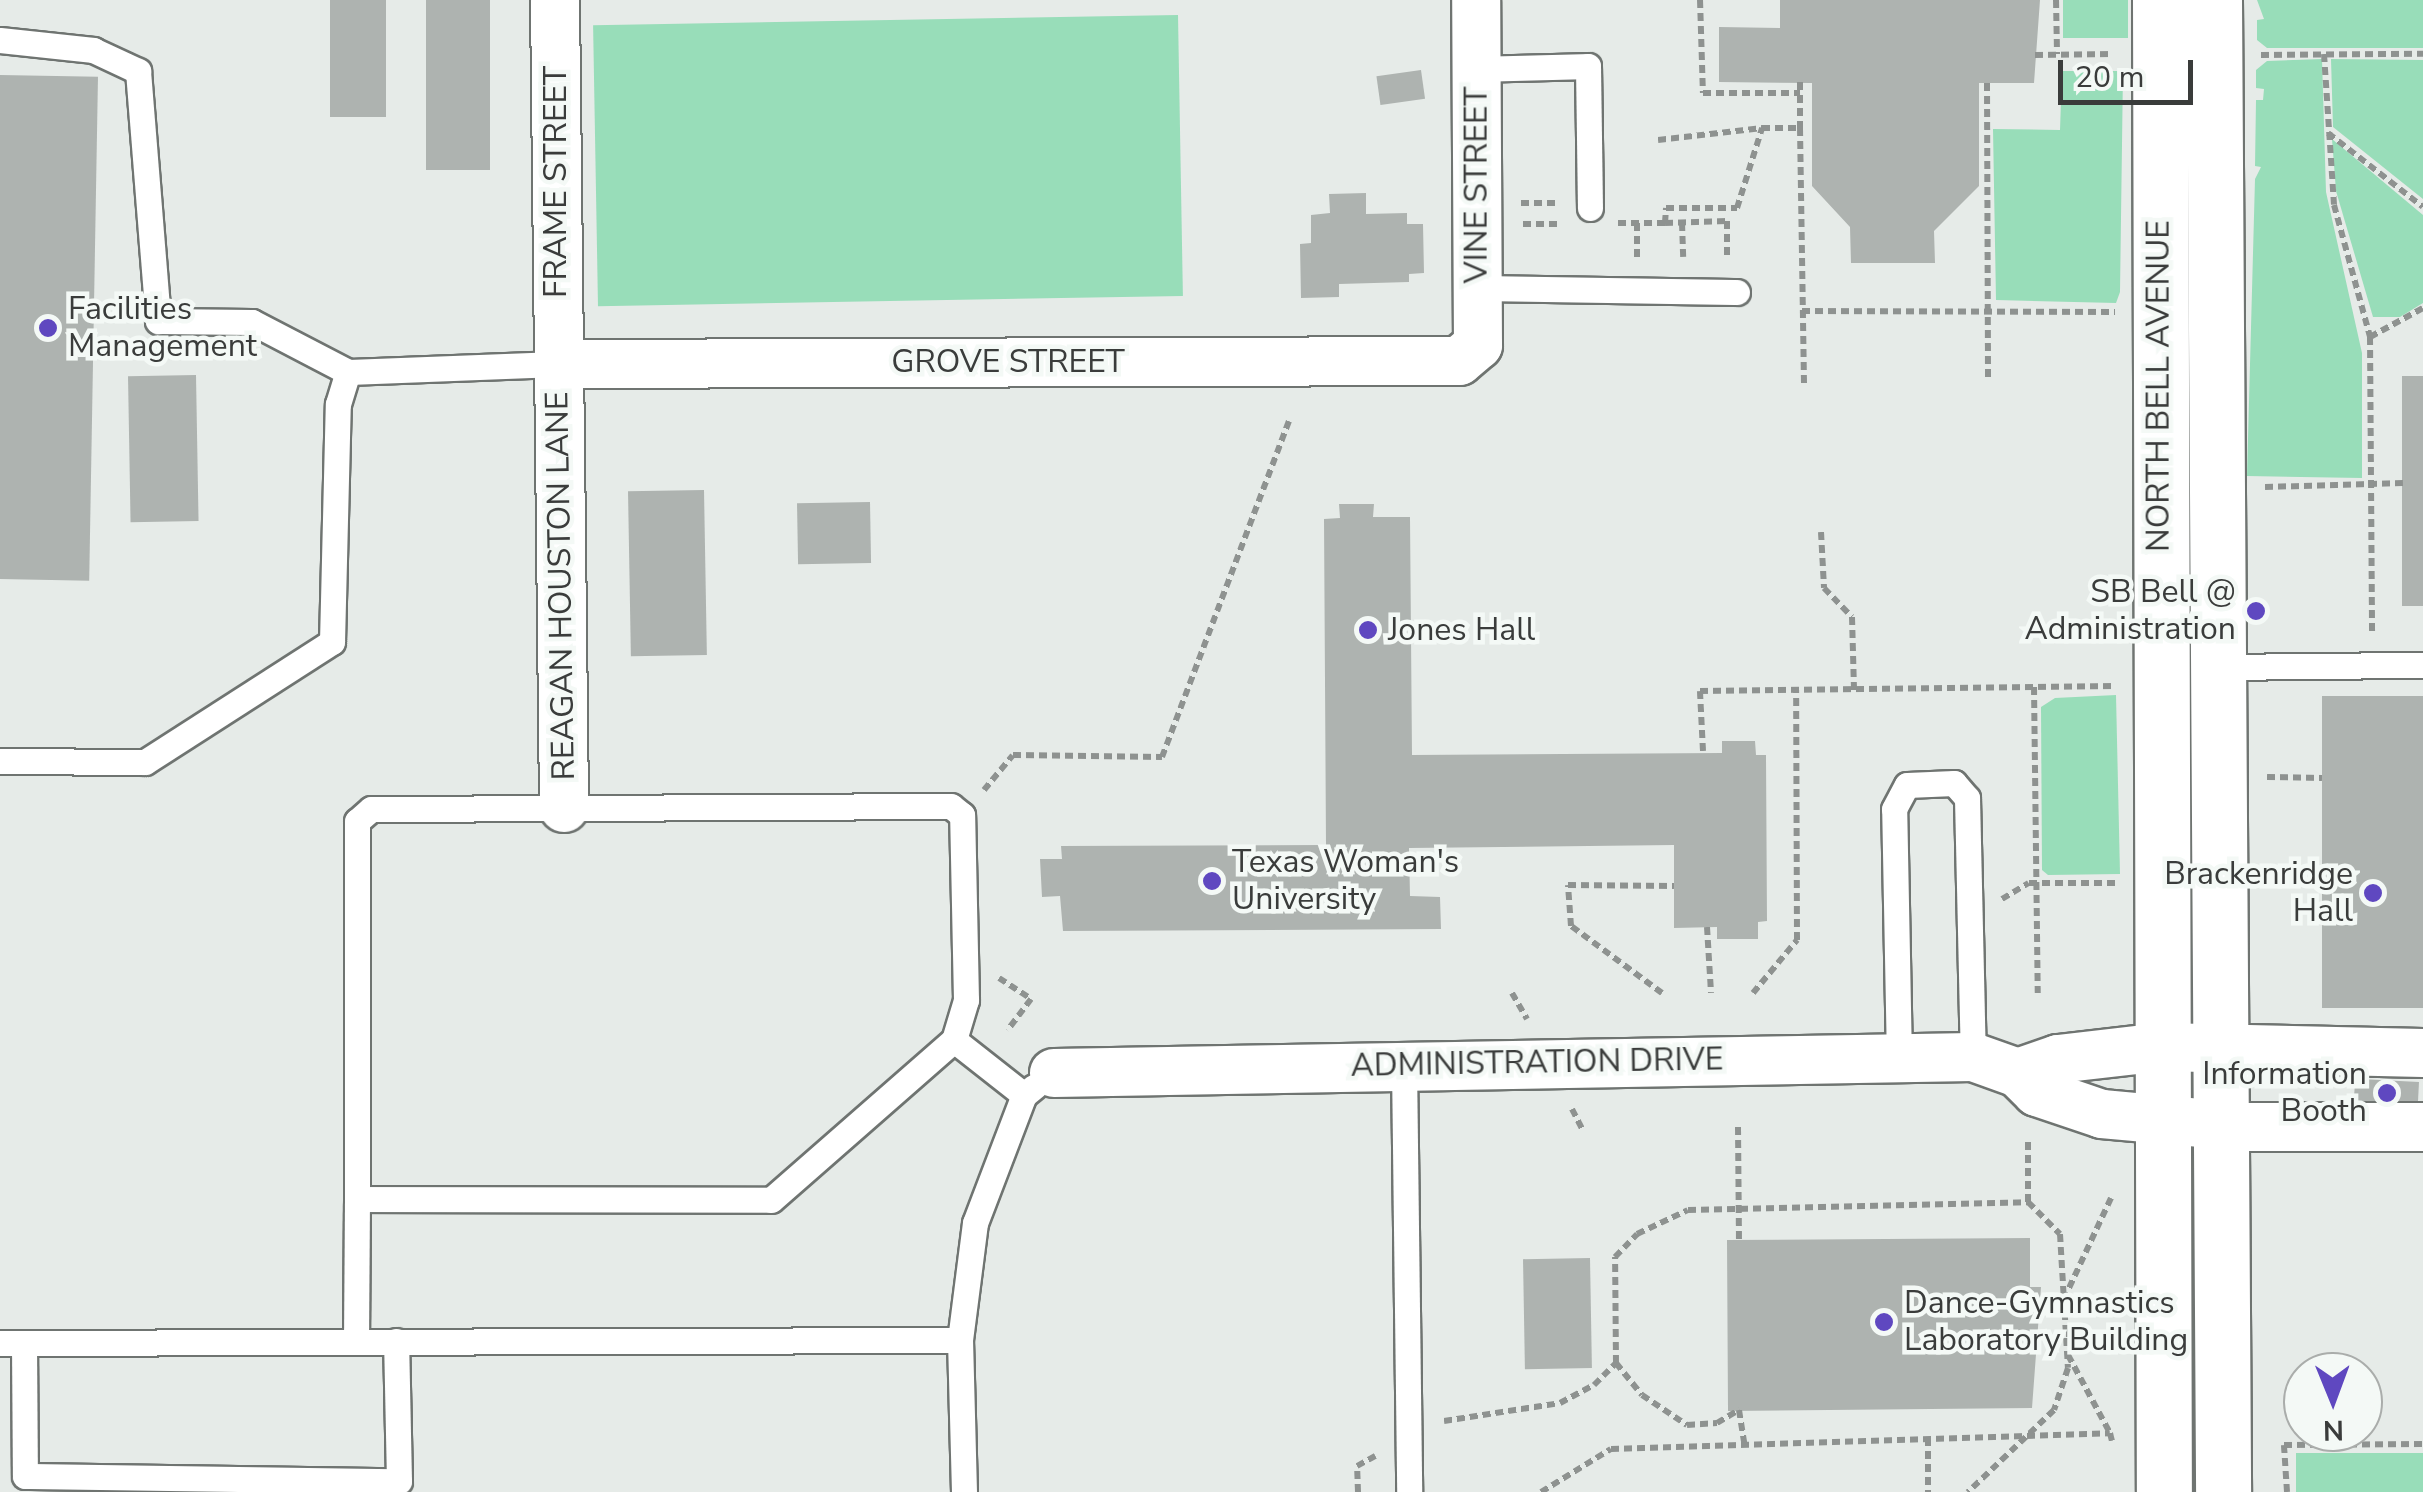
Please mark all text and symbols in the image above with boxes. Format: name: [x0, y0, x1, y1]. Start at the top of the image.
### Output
scale bar: [2063, 40, 2198, 102]
text: 20 m: [2075, 57, 2144, 98]
street label: FRAME STREET: [537, 66, 575, 298]
street label: VINE STREET: [1458, 87, 1496, 283]
street label: NORTH BELL AVENUE: [2140, 220, 2178, 552]
place label: Facilities Management: [68, 291, 257, 366]
marker: Facilities Management: [37, 317, 59, 339]
street label: GROVE STREET: [891, 343, 1125, 381]
street label: REAGAN HOUSTON LANE: [538, 391, 584, 781]
place label: SB Bell @ Administration: [2024, 574, 2236, 649]
marker: SB Bell @ Administration: [2245, 600, 2267, 622]
place label: Jones Hall: [1388, 611, 1535, 649]
marker: Jones Hall: [1357, 619, 1379, 641]
place label: Texas Woman's University: [1232, 844, 1459, 919]
place label: Brackenridge Hall: [2164, 856, 2353, 931]
marker: Texas Woman's University: [1201, 870, 1223, 892]
marker: Brackenridge Hall: [2362, 882, 2384, 904]
street label: ADMINISTRATION DRIVE: [1350, 1041, 1724, 1085]
place label: Information Booth: [2202, 1056, 2367, 1131]
marker: Information Booth: [2376, 1082, 2398, 1104]
place label: Dance-Gymnastics Laboratory Building: [1904, 1285, 2188, 1360]
marker: Dance-Gymnastics Laboratory Building: [1873, 1311, 1895, 1333]
north arrow: [2283, 1352, 2383, 1452]
text: N: [2323, 1411, 2344, 1449]

